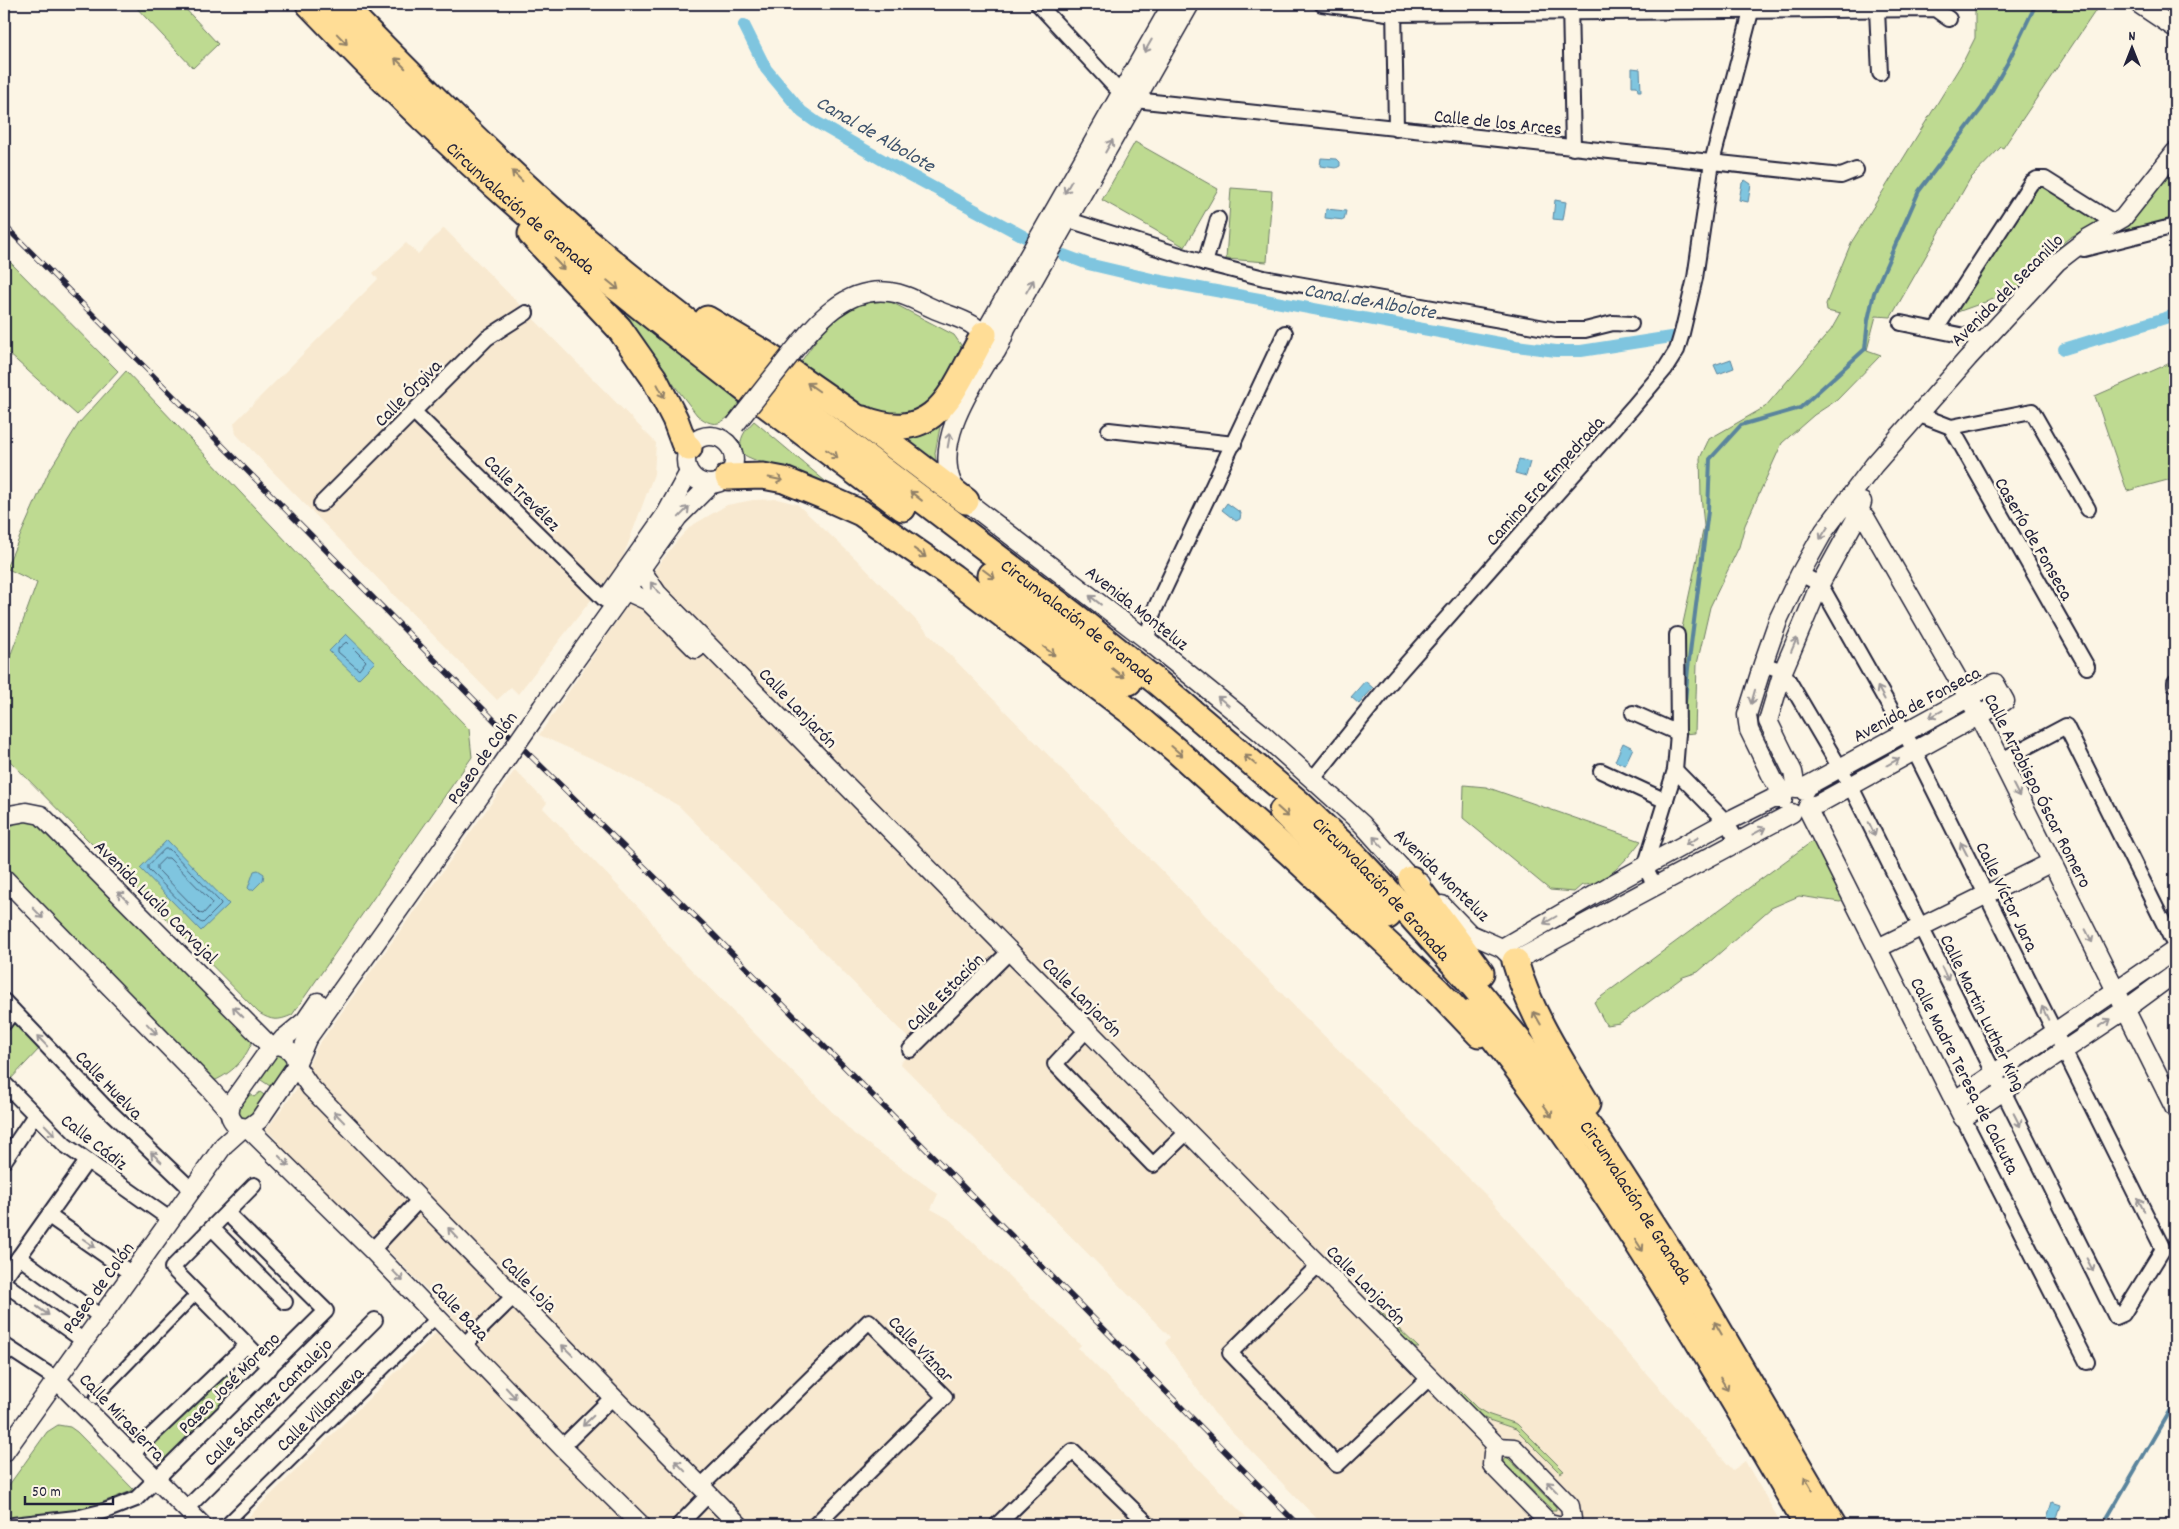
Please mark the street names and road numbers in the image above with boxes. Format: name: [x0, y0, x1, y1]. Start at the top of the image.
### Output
street label: Calle de los Arces: [1432, 104, 1563, 145]
street label: Circunvalación de Granada: [438, 137, 601, 283]
street label: Avenida del Secanillo: [1946, 229, 2071, 354]
street label: Calle Órgiva: [369, 354, 450, 434]
street label: Camino Era Empedrada: [1481, 411, 1613, 553]
street label: Calle Trevélez: [476, 450, 565, 539]
street label: Caserío de Fonseca: [1986, 473, 2079, 607]
street label: Circunvalación de Granada: [993, 554, 1161, 693]
street label: Avenida Monteluz: [1078, 561, 1193, 659]
street label: Avenida de Fonseca: [1849, 660, 1987, 751]
street label: Calle Lanjarón: [751, 663, 842, 756]
street label: Calle Arzobispo Óscar Romero: [1975, 690, 2097, 894]
street label: Paseo de Colón: [442, 707, 526, 811]
street label: Circunvalación de Granada: [1305, 812, 1456, 969]
street label: Avenida Monteluz: [1386, 823, 1495, 930]
street label: Avenida Lucilo Carvajal: [86, 835, 223, 972]
street label: Calle Víctor Jara: [1967, 838, 2044, 958]
street label: Calle Martin Luther King: [1931, 931, 2031, 1097]
street label: Calle Estación: [901, 948, 992, 1039]
street label: Calle Lanjarón: [1034, 952, 1127, 1045]
street label: Calle Madre Teresa de Calcuta: [1901, 974, 2025, 1181]
street label: Calle Huelva: [67, 1046, 148, 1128]
street label: Calle Cádiz: [54, 1109, 132, 1179]
street label: Circunvalación de Granada: [1571, 1116, 1698, 1291]
street label: Paseo de Colón: [57, 1237, 142, 1341]
street label: Calle Lanjarón: [1318, 1240, 1411, 1333]
street label: Calle Loja: [493, 1251, 563, 1321]
street label: Calle Baza: [423, 1276, 495, 1349]
street label: Calle Víznar: [880, 1311, 959, 1390]
street label: Paseo José Moreno: [173, 1327, 288, 1442]
street label: Calle Sánchez Cantalejo: [199, 1333, 340, 1474]
street label: Calle Villanueva: [271, 1361, 372, 1459]
street label: Calle Mirasierra: [71, 1368, 170, 1469]

